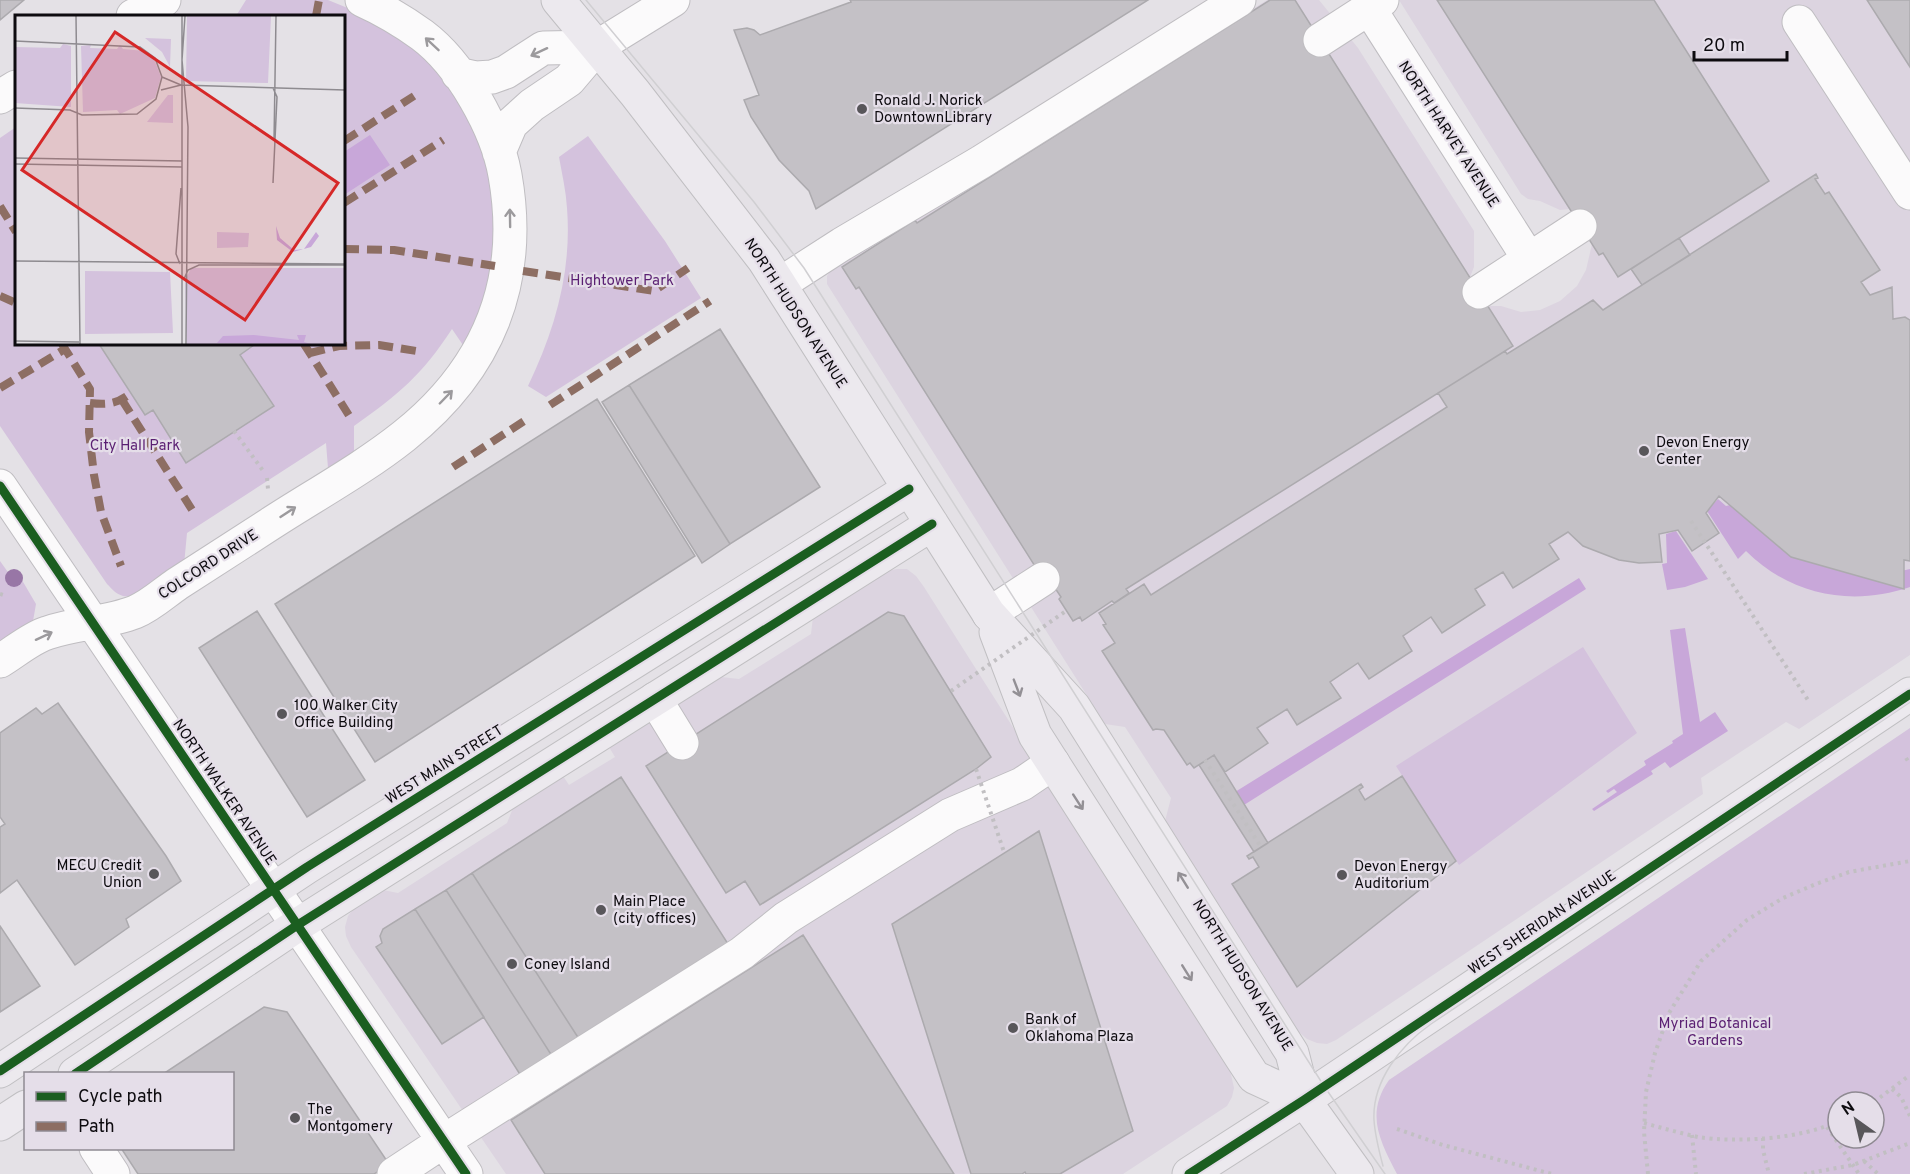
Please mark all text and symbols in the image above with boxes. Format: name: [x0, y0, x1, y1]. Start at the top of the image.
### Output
inset map: [15, 15, 345, 345]
scale bar: [1694, 24, 1787, 62]
text: 20 m: [1703, 35, 1745, 58]
one-way arrow: [425, 37, 440, 52]
one-way arrow: [531, 47, 549, 59]
street label: NORTH HARVEY AVENUE: [1393, 58, 1502, 212]
place label: Ronald J. Norick DowntownLibrary: [874, 92, 992, 128]
marker: Ronald J. Norick DowntownLibrary: [855, 102, 869, 116]
one-way arrow: [504, 209, 516, 229]
street label: NORTH HUDSON AVENUE: [739, 235, 850, 393]
park label: Hightower Park: [570, 272, 674, 291]
one-way arrow: [439, 389, 453, 404]
place label: Devon Energy Center: [1656, 434, 1750, 470]
park label: City Hall Park: [90, 437, 180, 456]
marker: Devon Energy Center: [1637, 444, 1651, 458]
one-way arrow: [279, 506, 296, 518]
street label: COLCORD DRIVE: [155, 526, 262, 605]
one-way arrow: [34, 629, 52, 641]
one-way arrow: [1013, 678, 1024, 697]
place label: 100 Walker City Office Building: [294, 697, 398, 733]
marker: 100 Walker City Office Building: [275, 707, 289, 721]
street label: NORTH WALKER AVENUE: [168, 716, 280, 870]
street label: WEST MAIN STREET: [382, 721, 507, 809]
one-way arrow: [1072, 793, 1084, 809]
place label: MECU Credit Union: [56, 857, 142, 893]
place label: Devon Energy Auditorium: [1354, 858, 1448, 894]
marker: MECU Credit Union: [147, 867, 161, 881]
street label: WEST SHERIDAN AVENUE: [1465, 867, 1620, 980]
marker: Devon Energy Auditorium: [1335, 868, 1349, 882]
one-way arrow: [1176, 871, 1189, 888]
place label: Main Place (city offices): [613, 893, 696, 929]
street label: NORTH HUDSON AVENUE: [1187, 896, 1296, 1055]
marker: Main Place (city offices): [594, 903, 608, 917]
place label: Coney Island: [524, 956, 610, 975]
marker: Coney Island: [505, 957, 519, 971]
one-way arrow: [1182, 964, 1194, 981]
place label: Bank of Oklahoma Plaza: [1025, 1011, 1134, 1047]
park label: Myriad Botanical Gardens: [1658, 1015, 1772, 1051]
marker: Bank of Oklahoma Plaza: [1006, 1021, 1020, 1035]
legend: [24, 1072, 234, 1150]
text: Cycle path: [78, 1086, 163, 1109]
north arrow: [1826, 1090, 1886, 1150]
text: N: [1838, 1098, 1859, 1121]
place label: The Montgomery: [307, 1101, 393, 1137]
marker: The Montgomery: [288, 1111, 302, 1125]
text: Path: [78, 1116, 115, 1139]

